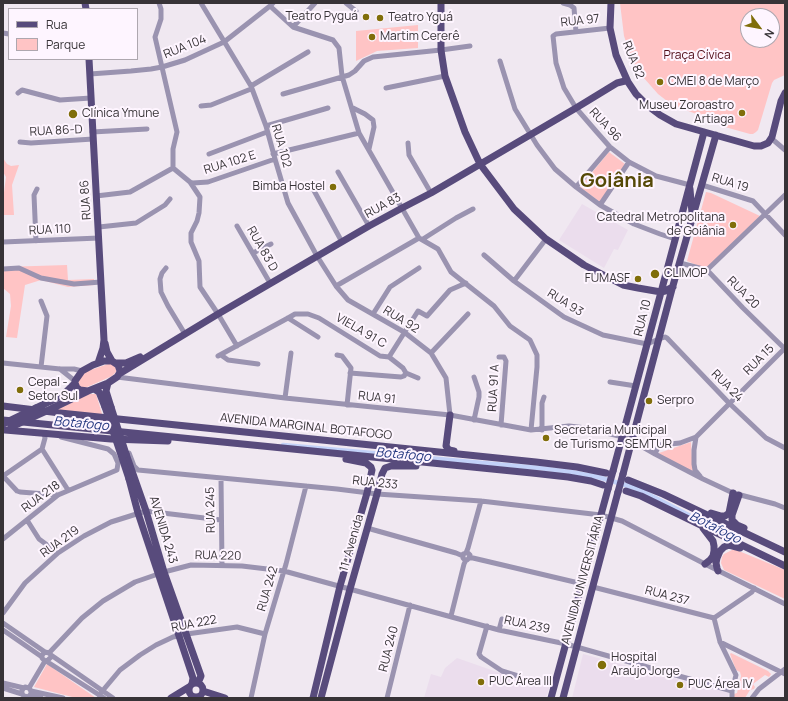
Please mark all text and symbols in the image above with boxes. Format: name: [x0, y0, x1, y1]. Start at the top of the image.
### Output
legend: [8, 8, 138, 60]
north arrow: [740, 8, 780, 48]
place label: Teatro Pyguá: [285, 10, 358, 24]
place label: Teatro Yguá: [388, 11, 453, 25]
marker: Teatro Pyguá: [361, 12, 371, 22]
street label: RUA 97: [560, 12, 600, 30]
marker: Teatro Yguá: [375, 13, 385, 23]
text: Rua: [46, 16, 67, 33]
text: N: [761, 27, 778, 41]
place label: Martim Cererê: [380, 30, 459, 44]
street label: RUA 104: [162, 32, 208, 62]
marker: Martim Cererê: [367, 32, 377, 42]
text: Parque: [46, 36, 85, 53]
street label: RUA 82: [619, 39, 647, 81]
park label: Praça Cívica: [663, 49, 731, 63]
place label: CMEI 8 de Março: [668, 75, 759, 89]
marker: CMEI 8 de Março: [655, 77, 665, 87]
place label: Museu Zoroastro Artiaga: [639, 99, 734, 127]
street label: RUA 96: [586, 105, 624, 145]
place label: Clínica Ymune: [82, 107, 159, 121]
marker: Clínica Ymune: [67, 108, 79, 120]
marker: Museu Zoroastro Artiaga: [737, 108, 747, 118]
street label: RUA 86-D: [29, 122, 83, 140]
street label: RUA 102: [268, 123, 294, 169]
street label: RUA 102 E: [202, 148, 258, 178]
district label: Goiânia: [580, 169, 654, 193]
street label: RUA 19: [710, 171, 750, 195]
street label: RUA 86: [77, 180, 95, 220]
place label: Bimba Hostel: [253, 180, 325, 194]
marker: Bimba Hostel: [328, 182, 338, 192]
street label: RUA 83: [362, 190, 404, 222]
place label: Catedral Metropolitana de Goiânia: [597, 211, 725, 239]
marker: Catedral Metropolitana de Goiânia: [728, 220, 738, 230]
street label: RUA 110: [28, 222, 72, 238]
street label: RUA 83 D: [243, 224, 281, 274]
place label: CLIMOP: [664, 267, 708, 281]
marker: CLIMOP: [649, 268, 661, 280]
place label: FUMASF: [585, 272, 630, 286]
marker: FUMASF: [633, 274, 643, 284]
street label: RUA 20: [724, 274, 762, 312]
street label: RUA 93: [544, 286, 586, 320]
street label: RUA 10: [631, 298, 655, 338]
street label: RUA 92: [380, 303, 422, 337]
street label: VIELA 91 C: [333, 311, 389, 351]
street label: RUA 15: [741, 342, 777, 378]
street label: RUA 91 A: [486, 364, 502, 412]
street label: RUA 24: [708, 367, 746, 405]
place label: Cepal - Setor Sul: [28, 376, 78, 404]
marker: Cepal - Setor Sul: [15, 385, 25, 395]
street label: RUA 91: [357, 389, 397, 407]
place label: Serpro: [657, 394, 694, 408]
marker: Serpro: [644, 396, 654, 406]
street label: AVENIDA MARGINAL BOTAFOGO: [219, 411, 393, 443]
water label: Botafogo: [53, 414, 109, 434]
place label: Secretaria Municipal de Turismo - SEMTUR: [554, 424, 672, 452]
marker: Secretaria Municipal de Turismo - SEMTUR: [541, 433, 551, 443]
water label: Botafogo: [375, 445, 431, 465]
street label: RUA 233: [352, 473, 398, 493]
street label: RUA 218: [19, 478, 63, 516]
street label: RUA 245: [203, 487, 219, 533]
street label: AVENIDA 243: [146, 494, 180, 566]
water label: Botafogo: [687, 508, 743, 548]
street label: 11ª Avenida: [337, 513, 367, 573]
street label: AVENIDA UNIVERSITÁRIA: [559, 514, 607, 646]
street label: RUA 219: [38, 523, 82, 561]
street label: RUA 220: [195, 548, 241, 564]
street label: RUA 242: [255, 565, 281, 613]
street label: RUA 237: [643, 583, 691, 609]
street label: RUA 222: [170, 613, 218, 635]
street label: RUA 239: [503, 613, 551, 637]
street label: RUA 240: [376, 625, 402, 673]
place label: Hospital Araújo Jorge: [611, 651, 680, 679]
marker: Hospital Araújo Jorge: [596, 659, 608, 671]
place label: PUC Área III: [489, 675, 552, 689]
marker: PUC Área III: [476, 677, 486, 687]
place label: PUC Área IV: [688, 678, 752, 692]
marker: PUC Área IV: [675, 680, 685, 690]

